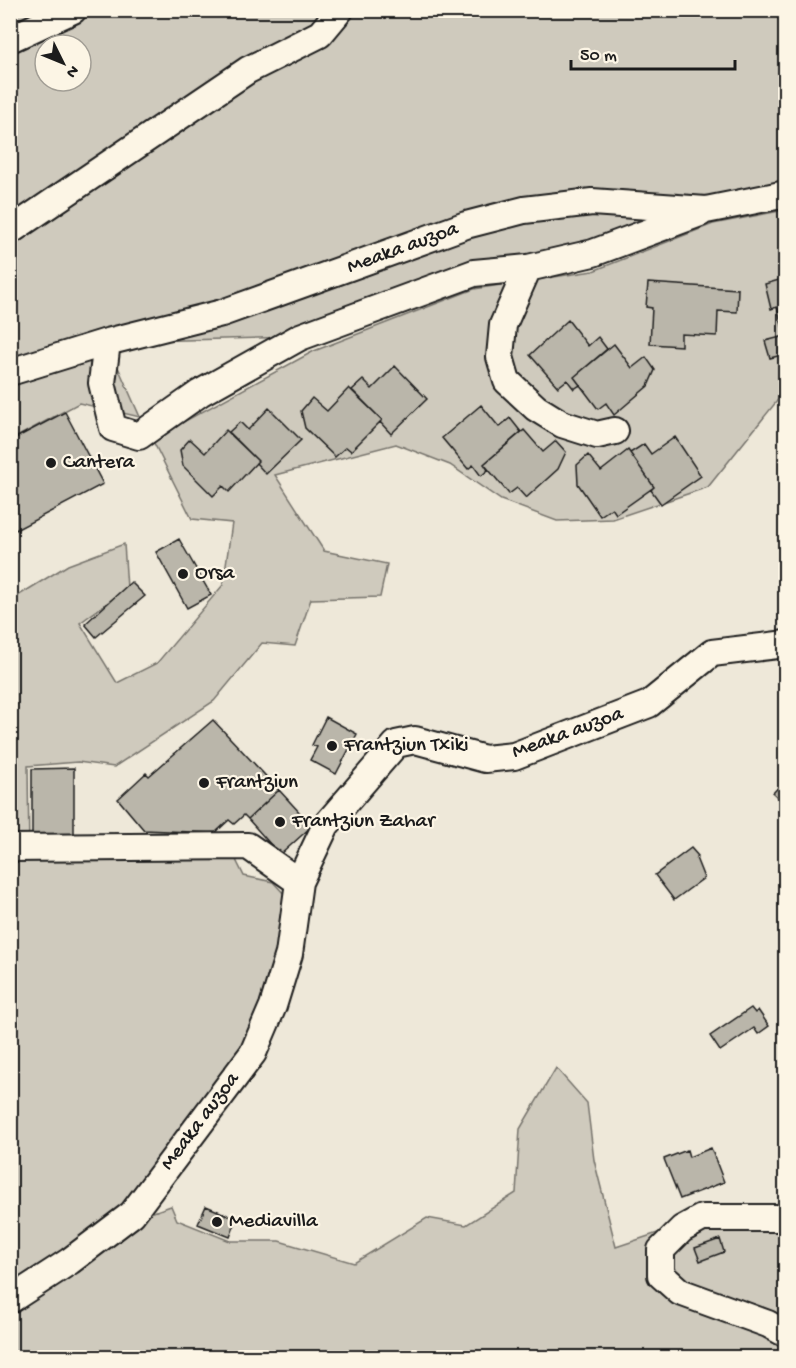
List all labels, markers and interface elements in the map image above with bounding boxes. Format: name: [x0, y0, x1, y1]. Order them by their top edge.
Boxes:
north arrow: [33, 33, 93, 93]
scale bar: [571, 33, 734, 71]
text: 50 m: [580, 46, 617, 67]
text: N: [61, 61, 82, 82]
street label: Meaka auzoa: [344, 217, 463, 281]
place label: Cantera: [63, 451, 136, 476]
marker: Cantera: [44, 456, 58, 470]
place label: Orsa: [195, 562, 236, 587]
marker: Orsa: [176, 567, 190, 581]
street label: Meaka auzoa: [509, 702, 628, 766]
place label: Frantziun Txiki: [343, 734, 469, 759]
marker: Frantziun Txiki: [325, 739, 339, 753]
place label: Frantziun: [215, 771, 298, 796]
marker: Frantziun: [197, 776, 211, 790]
place label: Frantziun Zahar: [291, 810, 436, 835]
marker: Frantziun Zahar: [273, 815, 287, 829]
street label: Meaka auzoa: [156, 1067, 247, 1176]
place label: Mediavilla: [229, 1210, 319, 1235]
marker: Mediavilla: [210, 1215, 224, 1229]

